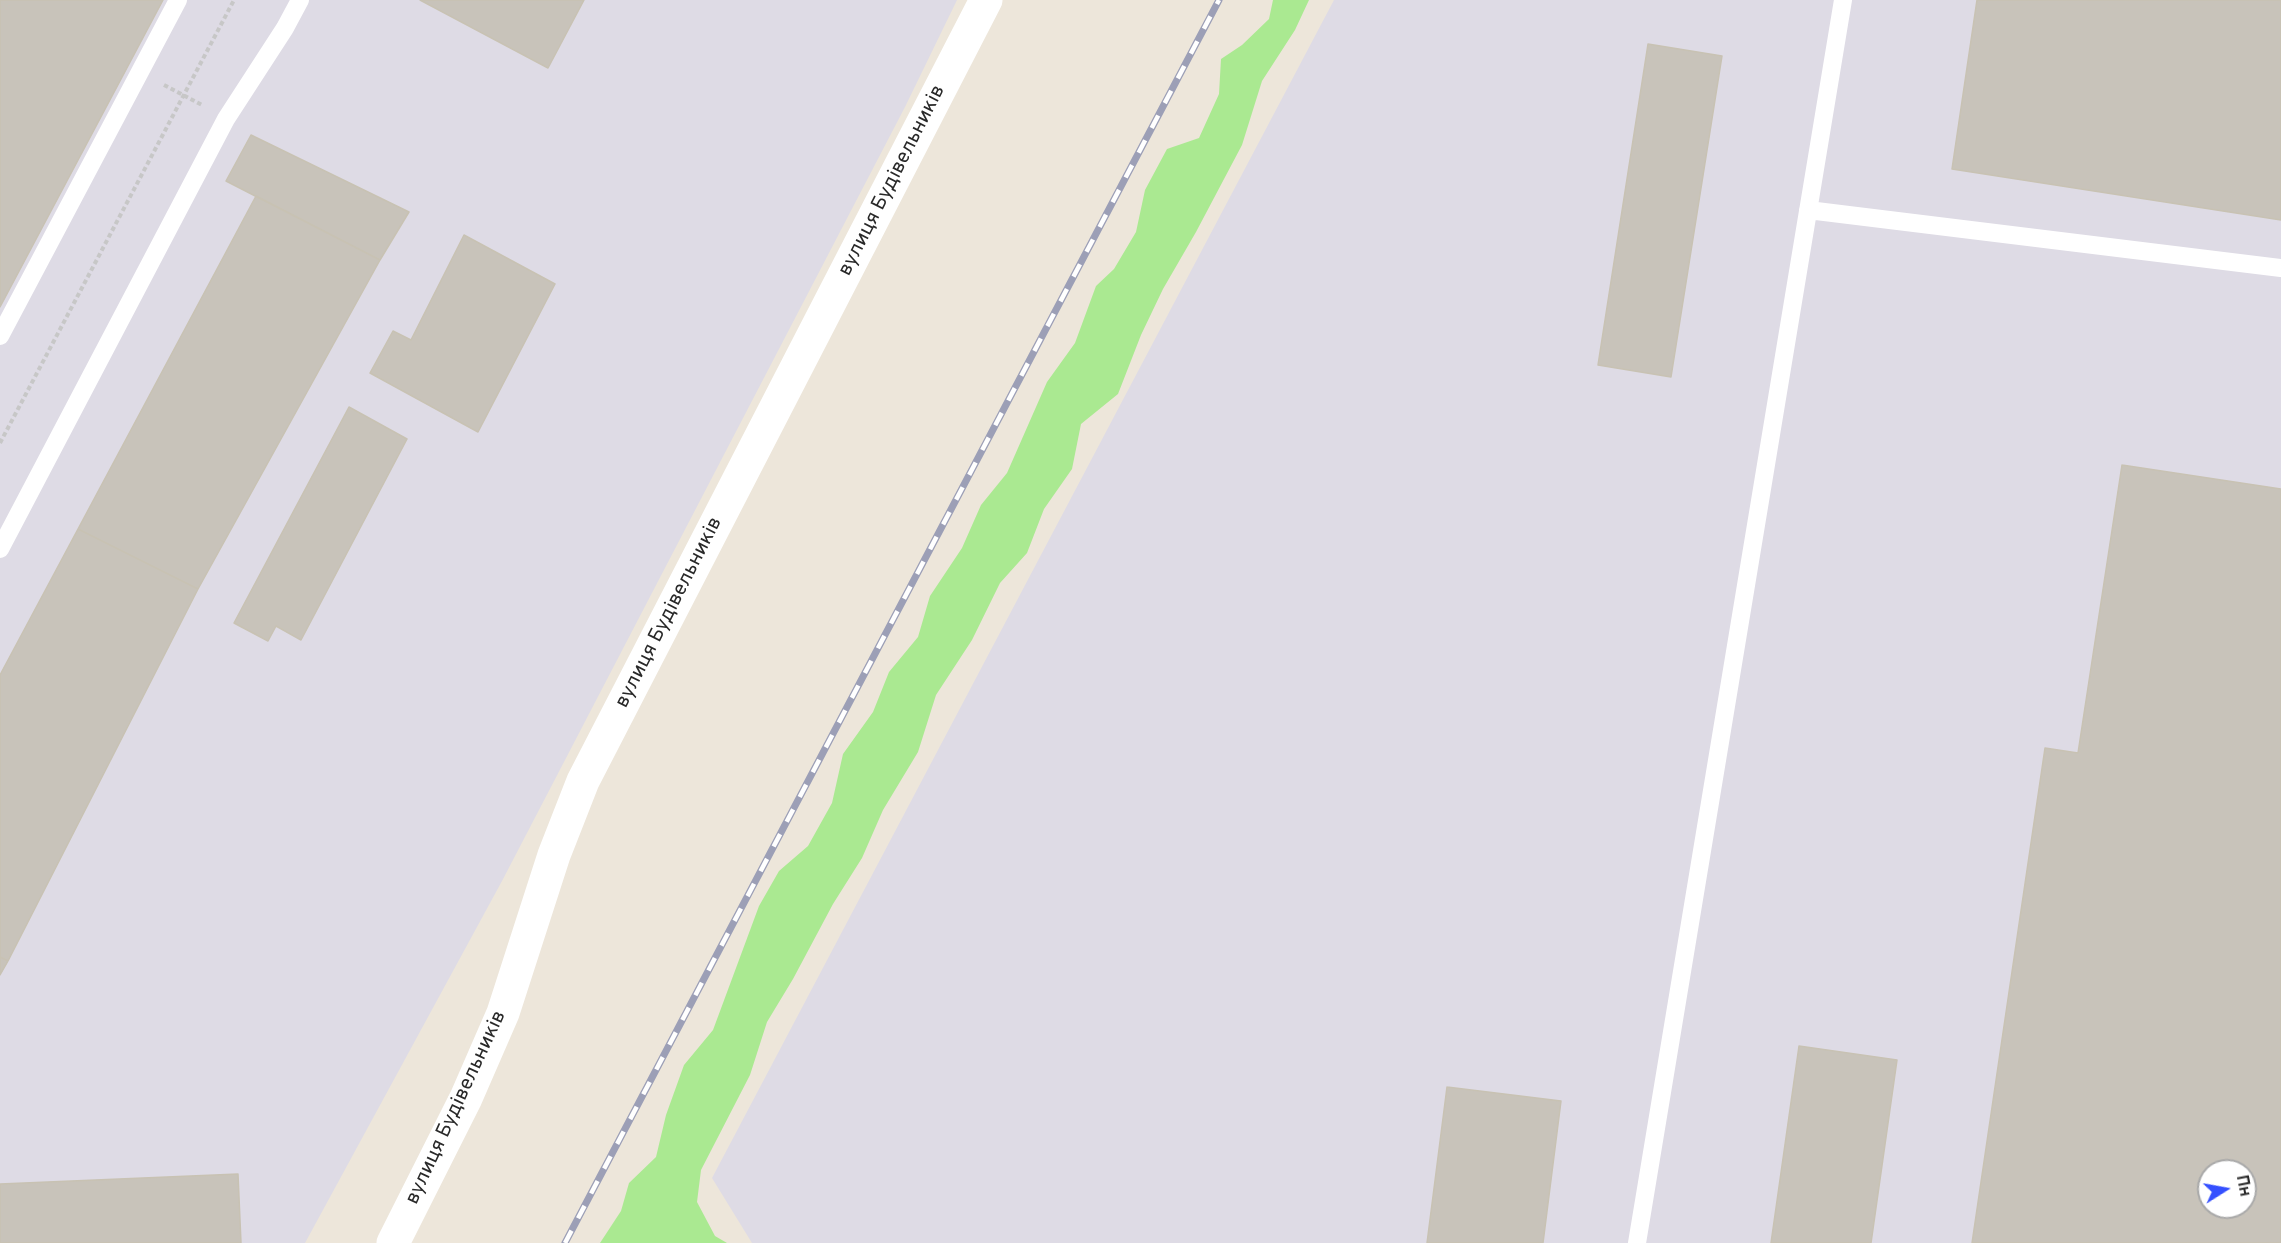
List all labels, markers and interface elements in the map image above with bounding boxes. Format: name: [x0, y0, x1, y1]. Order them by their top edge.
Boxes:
street label: вулиця Будівельників: [834, 82, 952, 280]
street label: вулиця Будівельників: [611, 514, 729, 712]
street label: вулиця Будівельників: [402, 1007, 512, 1209]
north arrow: [2197, 1159, 2257, 1219]
text: Пн: [2231, 1173, 2255, 1198]

